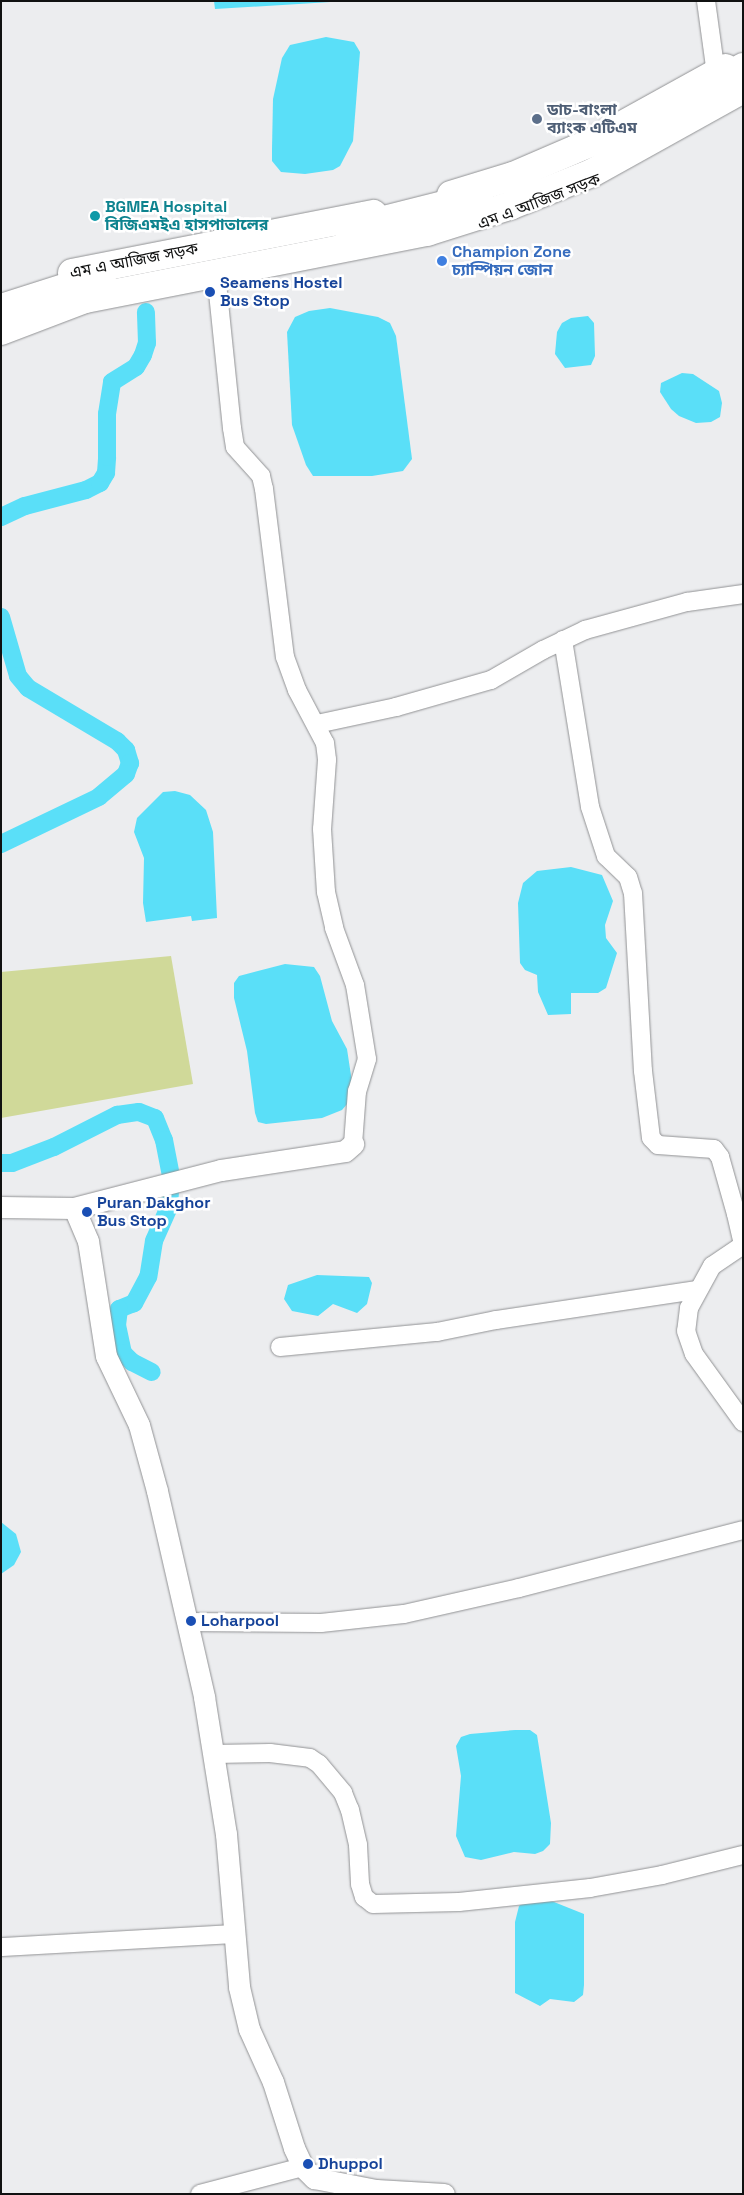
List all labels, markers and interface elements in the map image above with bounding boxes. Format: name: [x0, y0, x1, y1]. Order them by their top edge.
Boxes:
place label: ডাচ-বাংলা ব্যাংক এটিএম: [547, 100, 637, 138]
marker: ডাচ-বাংলা ব্যাংক এটিএম: [531, 113, 543, 125]
street label: এম এ আজিজ সড়ক: [475, 170, 603, 234]
place label: BGMEA Hospital বিজিএমইএ হাসপাতালের: [105, 197, 269, 235]
marker: BGMEA Hospital বিজিএমইএ হাসপাতালের: [89, 210, 101, 222]
street label: এম এ আজিজ সড়ক: [68, 239, 200, 283]
place label: Champion Zone চ্যাম্পিয়ন জোন: [452, 242, 571, 280]
marker: Champion Zone চ্যাম্পিয়ন জোন: [436, 255, 448, 267]
place label: Seamens Hostel Bus Stop: [220, 273, 342, 311]
marker: Seamens Hostel Bus Stop: [204, 286, 216, 298]
place label: Puran Dakghor Bus Stop: [97, 1193, 210, 1231]
marker: Puran Dakghor Bus Stop: [81, 1206, 93, 1218]
place label: Loharpool: [201, 1611, 279, 1631]
marker: Loharpool: [185, 1615, 197, 1627]
place label: Dhuppol: [318, 2154, 383, 2174]
marker: Dhuppol: [302, 2158, 314, 2170]

